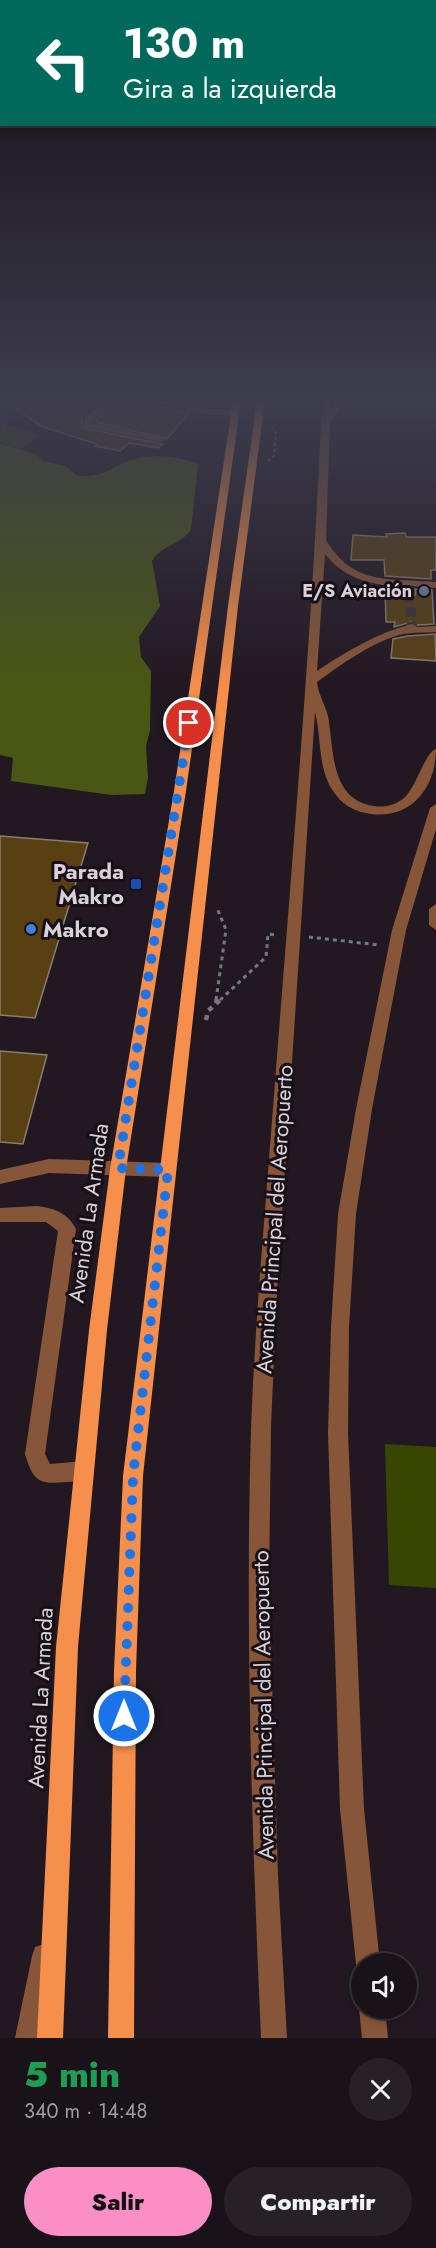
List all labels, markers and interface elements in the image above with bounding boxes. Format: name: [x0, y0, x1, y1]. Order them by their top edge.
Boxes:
text: 130 m: [123, 13, 245, 74]
icon: left: [24, 24, 102, 102]
text: Gira a la izquierda: [123, 69, 337, 108]
place label: E/S Aviación: [302, 578, 412, 604]
marker: E/S Aviación: [417, 584, 431, 598]
pin: [163, 697, 214, 748]
icon: arrive: [172, 706, 205, 739]
place label: Parada Makro: [53, 855, 124, 912]
marker: Parada Makro: [129, 877, 143, 891]
place label: Makro: [43, 913, 109, 945]
marker: Makro: [24, 922, 38, 936]
street label: Avenida Principal del Aeropuerto: [247, 1064, 301, 1374]
street label: Avenida La Armada: [60, 1121, 116, 1305]
street label: Avenida Principal del Aeropuerto: [244, 1550, 282, 1860]
street label: Avenida La Armada: [19, 1607, 61, 1789]
position arrow: [92, 1684, 156, 1748]
map controls: [351, 1953, 417, 2019]
button: sound: [351, 1953, 417, 2019]
text: 5 min: [24, 2048, 120, 2100]
button: close: [349, 2058, 412, 2121]
text: 340 m · 14:48: [24, 2097, 147, 2126]
button: Salir: [24, 2167, 212, 2236]
button: Compartir: [224, 2167, 412, 2236]

